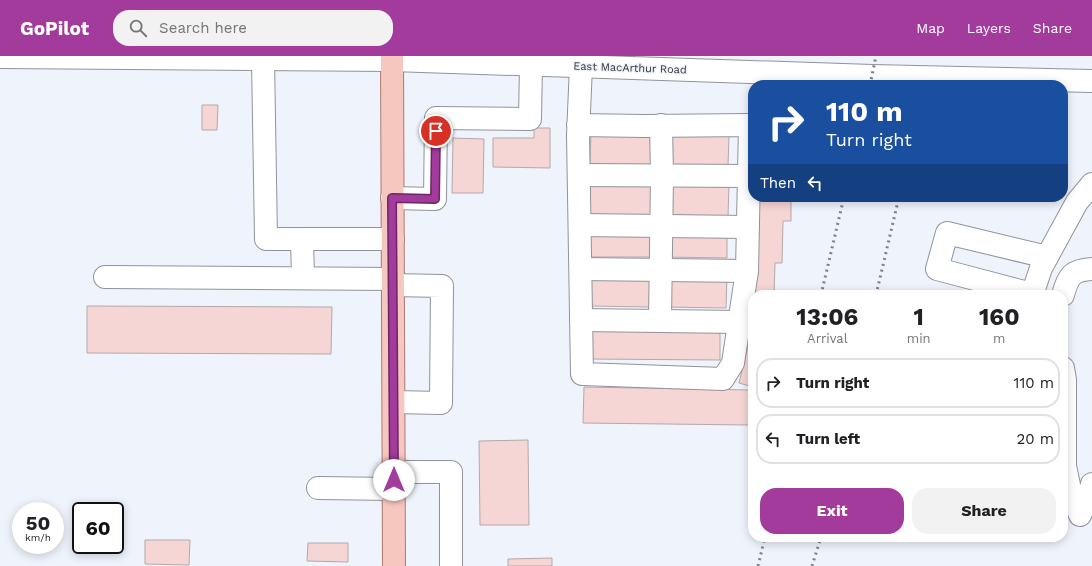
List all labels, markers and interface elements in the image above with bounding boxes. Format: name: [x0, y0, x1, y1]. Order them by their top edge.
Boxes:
search box: [113, 10, 393, 46]
text: GoPilot: [20, 17, 89, 40]
icon: search: [127, 17, 149, 39]
text: Search here: [159, 19, 247, 37]
text: Map: [916, 20, 945, 36]
text: Layers: [967, 20, 1011, 36]
text: Share: [1033, 20, 1072, 36]
street label: East MacArthur Road: [573, 60, 687, 76]
text: 110 m: [826, 95, 903, 128]
icon: right: [760, 96, 812, 148]
pin: [419, 114, 453, 148]
icon: arrive: [425, 120, 447, 142]
text: Turn right: [826, 129, 912, 150]
icon: left: [804, 172, 826, 194]
text: Then: [760, 174, 796, 192]
text: 13:06: [796, 303, 858, 331]
text: 1: [914, 303, 924, 331]
text: 160: [979, 303, 1020, 331]
text: Arrival: [807, 331, 848, 346]
text: min: [907, 331, 931, 346]
text: m: [993, 331, 1006, 346]
icon: right: [762, 372, 784, 394]
text: Turn right: [796, 374, 869, 392]
text: 110 m: [1014, 374, 1054, 392]
icon: left: [762, 428, 784, 450]
text: Turn left: [796, 430, 860, 448]
text: 20 m: [1017, 430, 1054, 448]
position arrow: [373, 459, 415, 501]
button: Exit: [760, 488, 904, 534]
button: Share: [912, 488, 1056, 534]
speed limit sign: 60: [72, 502, 124, 554]
text: 50: [26, 511, 50, 535]
text: km/h: [25, 532, 51, 543]

